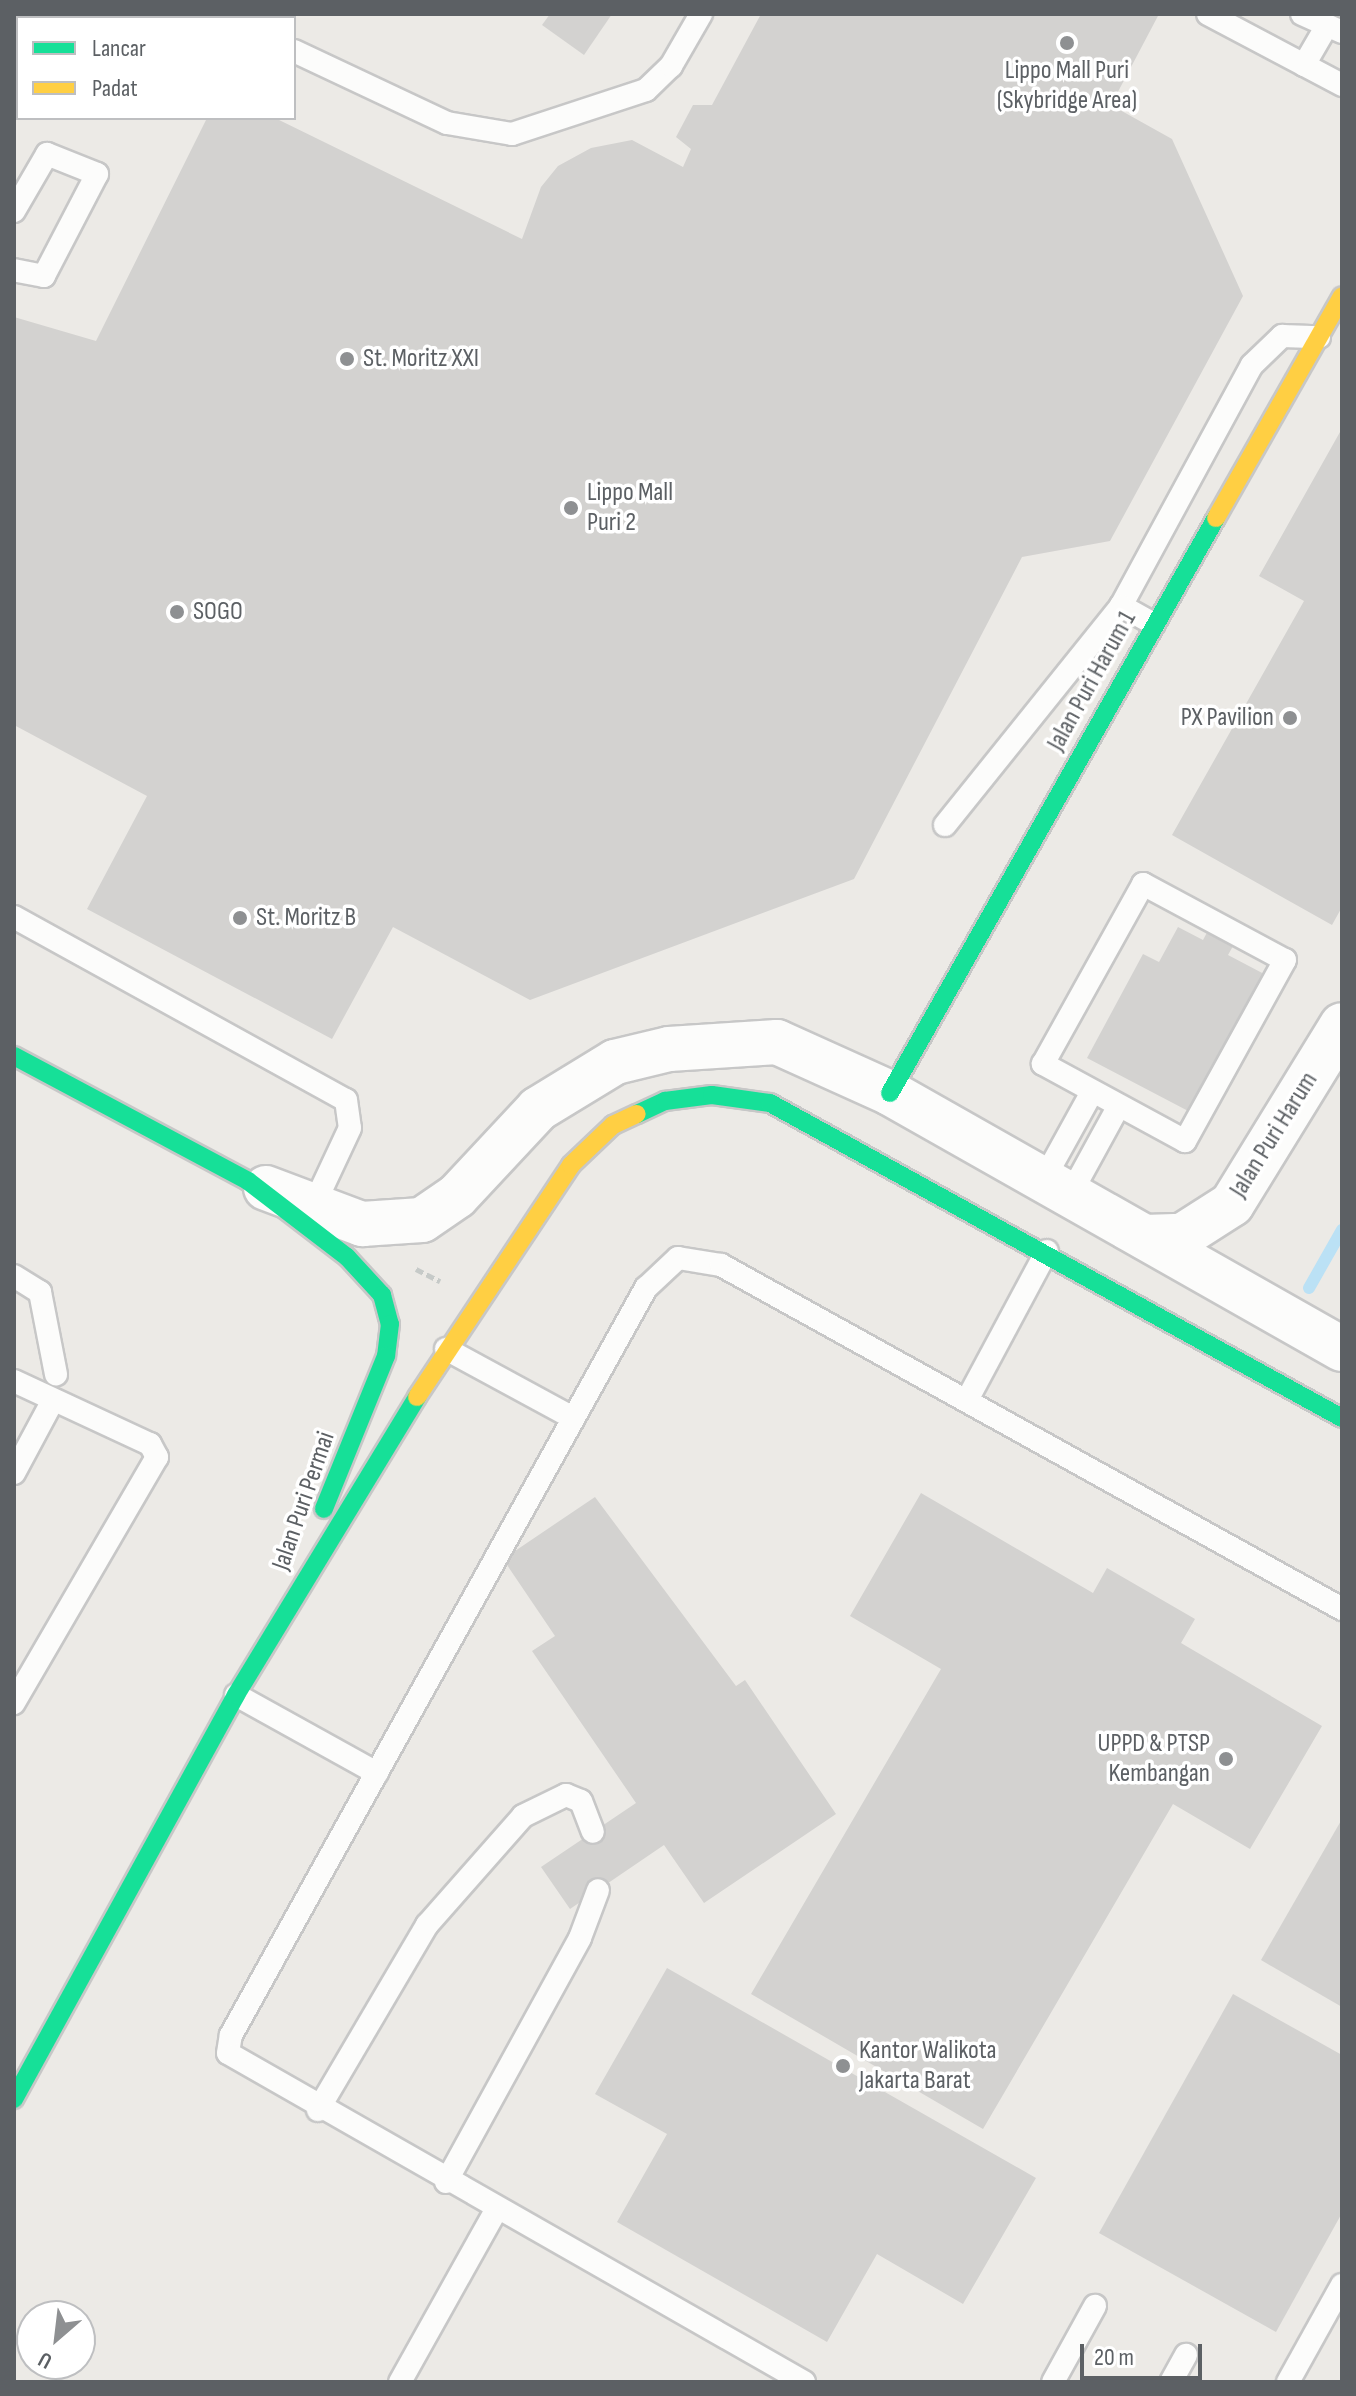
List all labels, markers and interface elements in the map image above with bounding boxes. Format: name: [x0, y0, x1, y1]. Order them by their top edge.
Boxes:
legend: [16, 16, 296, 120]
text: Lancar: [92, 34, 146, 63]
marker: Lippo Mall Puri (Skybridge Area): [1058, 34, 1076, 52]
place label: Lippo Mall Puri (Skybridge Area): [997, 55, 1137, 116]
text: Padat: [92, 74, 138, 103]
place label: St. Moritz XXI: [363, 343, 479, 375]
marker: St. Moritz XXI: [338, 350, 356, 368]
place label: Lippo Mall Puri 2: [587, 477, 673, 538]
marker: Lippo Mall Puri 2: [562, 499, 580, 517]
place label: SOGO: [193, 596, 243, 628]
marker: SOGO: [168, 603, 186, 621]
street label: Jalan Puri Harum 1: [1041, 606, 1143, 756]
place label: PX Pavilion: [1181, 702, 1274, 734]
marker: PX Pavilion: [1281, 709, 1299, 727]
place label: St. Moritz B: [256, 902, 356, 934]
marker: St. Moritz B: [231, 909, 249, 927]
street label: Jalan Puri Harum: [1223, 1067, 1325, 1203]
street label: Jalan Puri Permai: [266, 1428, 342, 1574]
place label: UPPD & PTSP Kembangan: [1098, 1728, 1210, 1790]
marker: UPPD & PTSP Kembangan: [1217, 1750, 1235, 1768]
place label: Kantor Walikota Jakarta Barat: [859, 2035, 997, 2096]
marker: Kantor Walikota Jakarta Barat: [834, 2057, 852, 2075]
north arrow: [16, 2300, 96, 2380]
scale bar: [1084, 2328, 1206, 2378]
text: 20 m: [1094, 2343, 1134, 2372]
text: U: [34, 2345, 57, 2374]

